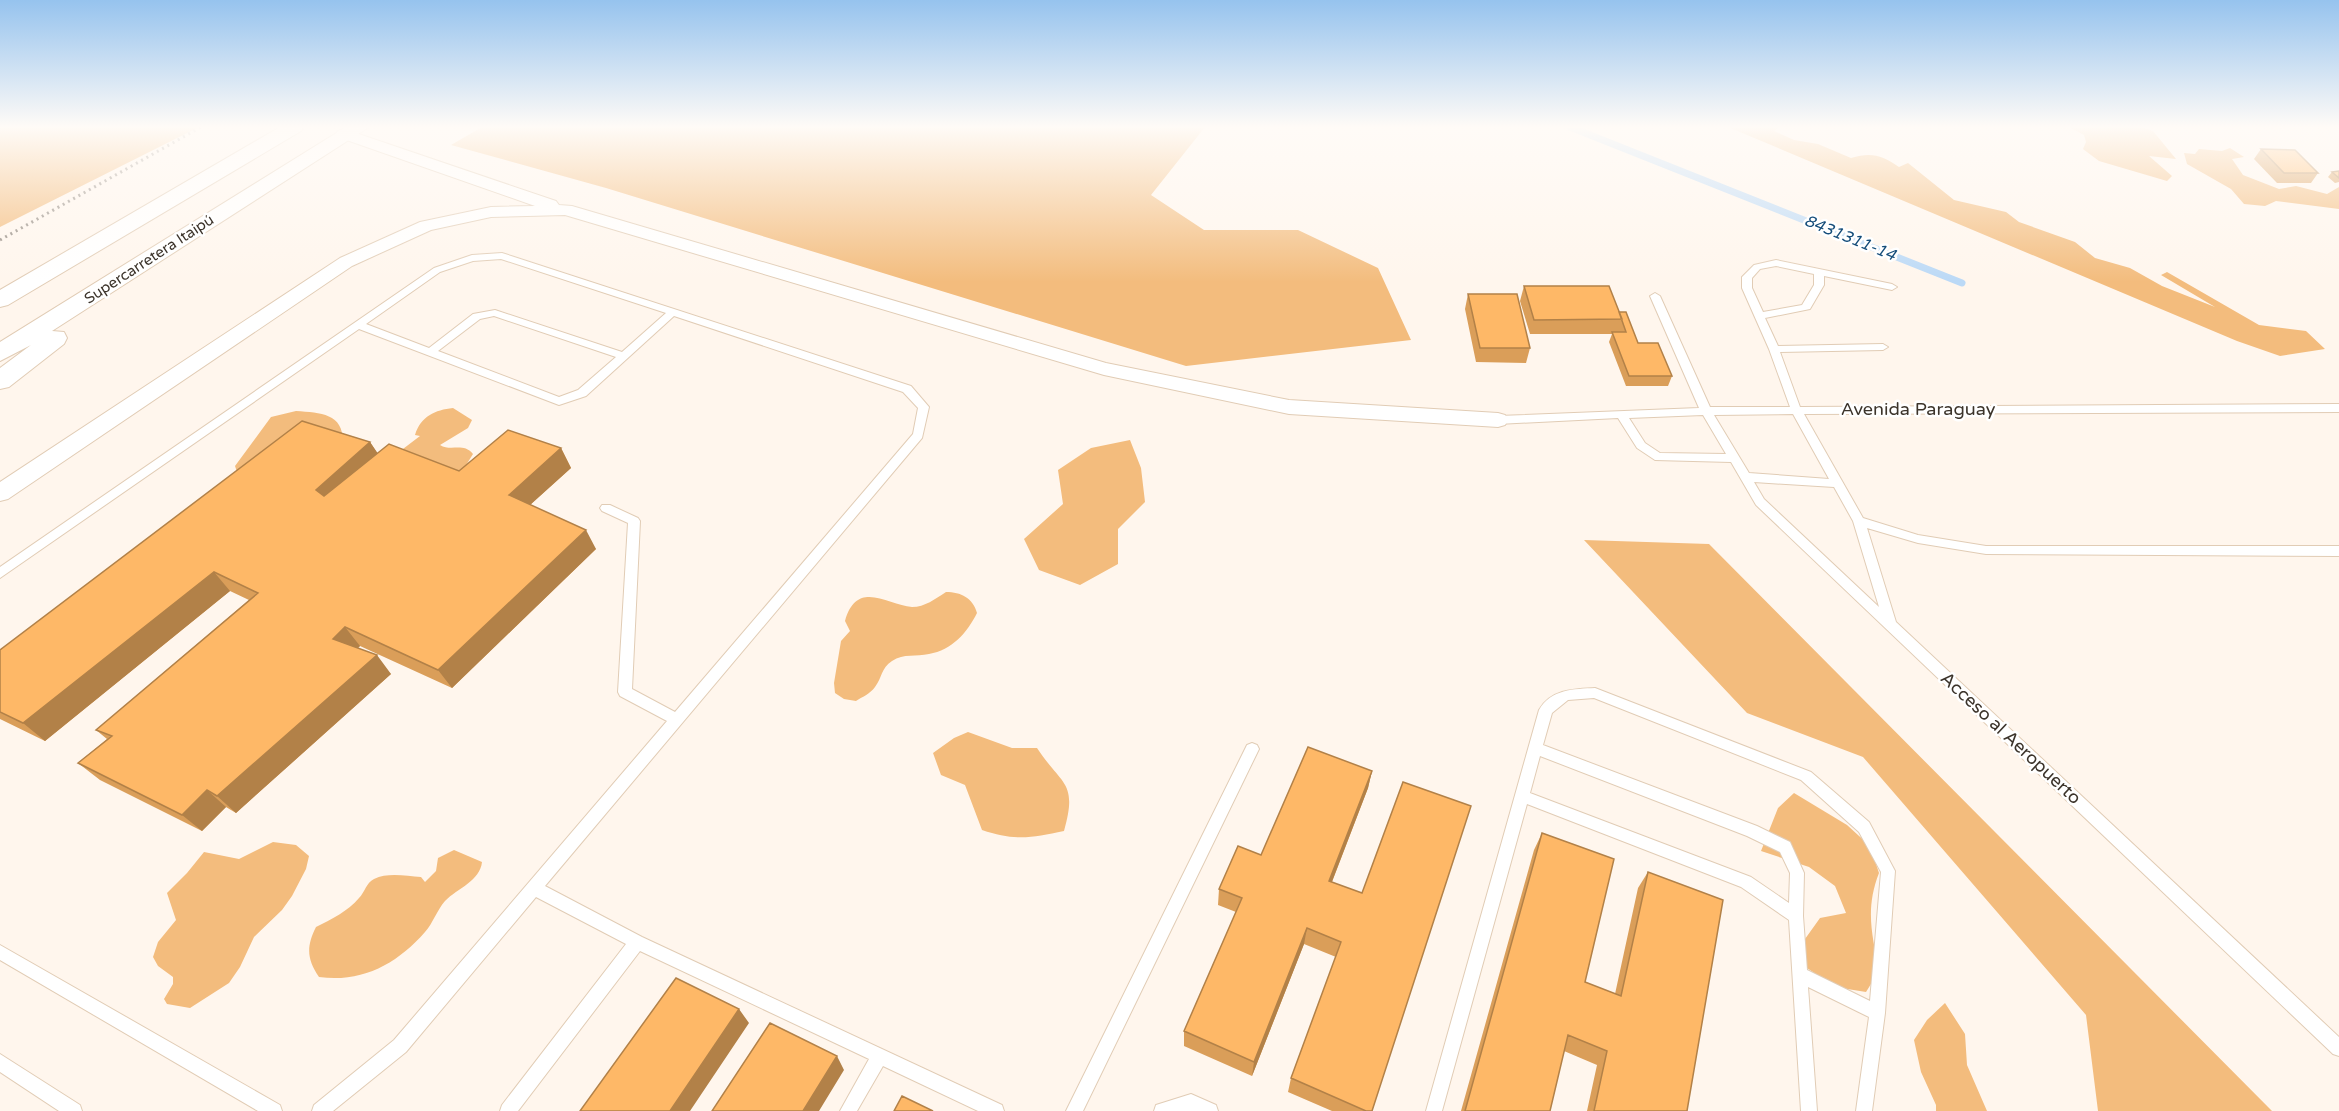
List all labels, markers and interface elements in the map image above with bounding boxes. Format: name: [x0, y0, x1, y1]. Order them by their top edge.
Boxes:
street label: Supercarretera Itaipú: [81, 210, 217, 308]
water label: 8431311-14: [1801, 211, 1900, 266]
street label: Avenida Paraguay: [1841, 398, 1996, 420]
street label: Acceso al Aeropuerto: [1936, 667, 2086, 809]

